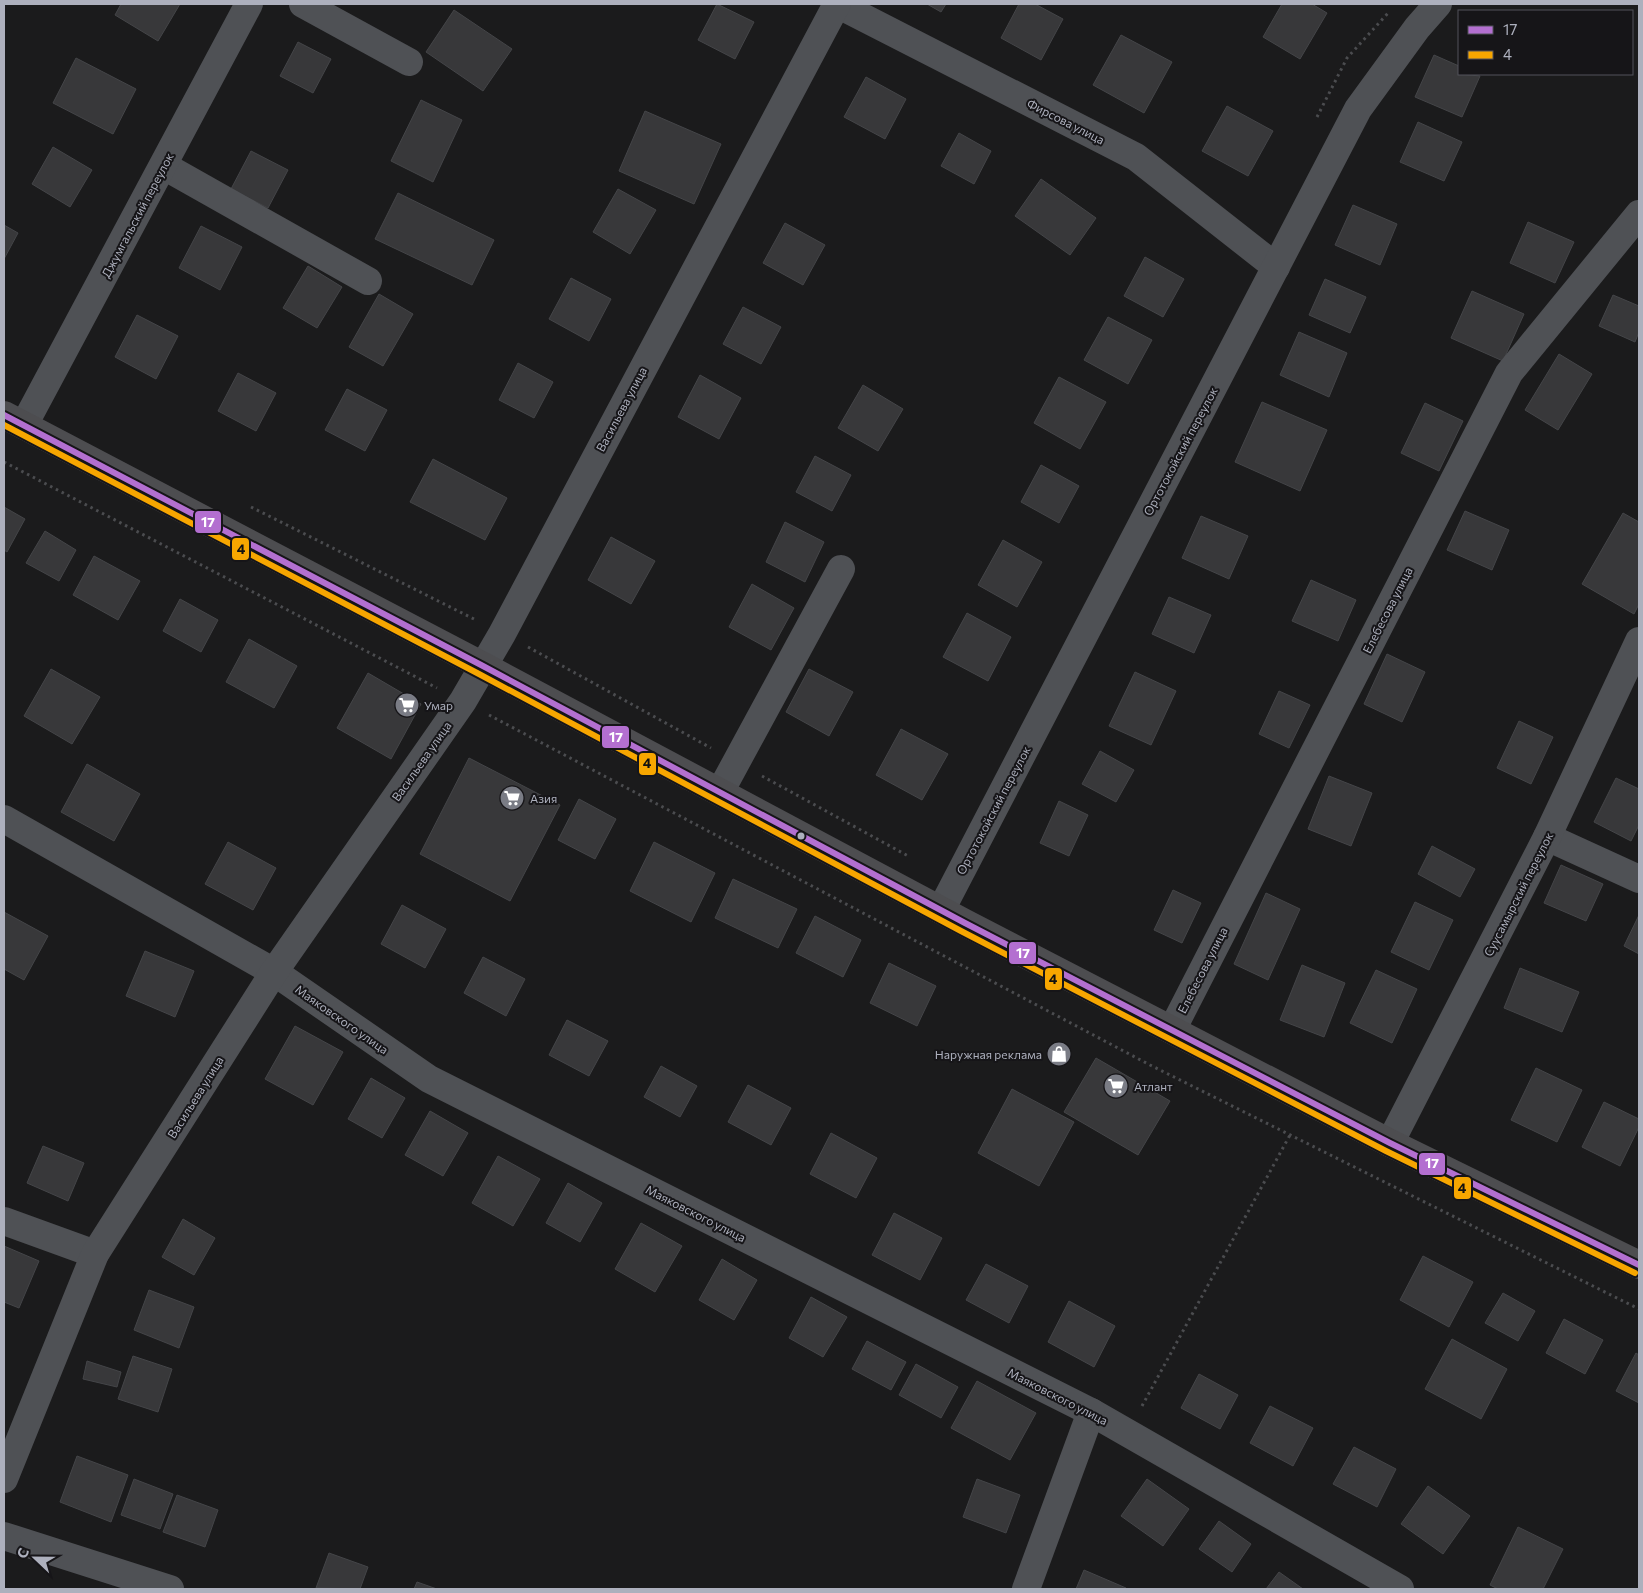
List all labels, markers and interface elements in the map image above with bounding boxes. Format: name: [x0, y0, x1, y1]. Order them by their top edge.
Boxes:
legend: [1458, 10, 1633, 75]
text: 17: [1503, 20, 1517, 38]
text: 4: [1503, 45, 1512, 63]
street label: Фирсова улица: [1025, 95, 1107, 147]
street label: Джумгальский переулок: [98, 150, 176, 280]
street label: Васильева улица: [593, 364, 649, 454]
street label: Ортотокойский переулок: [1140, 384, 1220, 518]
line badge: 17: [194, 510, 222, 534]
text: 17: [201, 513, 215, 530]
line badge: 4: [231, 537, 250, 561]
text: 4: [237, 540, 246, 557]
street label: Елебесова улица: [1359, 565, 1415, 655]
supermarket icon: Умар: [394, 692, 420, 718]
place label: Умар: [424, 698, 453, 712]
street label: Васильева улица: [388, 719, 454, 803]
line badge: 17: [601, 725, 630, 749]
text: 17: [609, 728, 623, 745]
street label: Ортотокойский переулок: [953, 743, 1033, 877]
line badge: 4: [638, 752, 657, 776]
text: 4: [643, 754, 652, 771]
supermarket icon: Азия: [499, 785, 525, 811]
place label: Азия: [530, 791, 557, 805]
street label: Суусамырский переулок: [1481, 829, 1556, 959]
unlabelled marker: [796, 831, 806, 841]
street label: Елебесова улица: [1174, 925, 1230, 1015]
line badge: 17: [1008, 941, 1037, 965]
text: 17: [1016, 944, 1030, 961]
line badge: 4: [1044, 967, 1063, 991]
text: 4: [1049, 970, 1058, 987]
street label: Маяковского улица: [293, 982, 391, 1056]
shop icon: Наружная реклама: [1046, 1041, 1072, 1067]
place label: Наружная реклама: [935, 1047, 1042, 1061]
street label: Васильева улица: [164, 1053, 226, 1141]
supermarket icon: Атлант: [1103, 1073, 1129, 1099]
place label: Атлант: [1134, 1079, 1173, 1093]
line badge: 17: [1418, 1152, 1446, 1176]
text: 17: [1425, 1154, 1439, 1171]
line badge: 4: [1453, 1176, 1472, 1200]
text: 4: [1458, 1179, 1467, 1196]
street label: Маяковского улица: [644, 1182, 748, 1244]
street label: Маяковского улица: [1006, 1365, 1110, 1427]
north arrow: [10, 1533, 60, 1583]
text: С: [13, 1545, 32, 1561]

